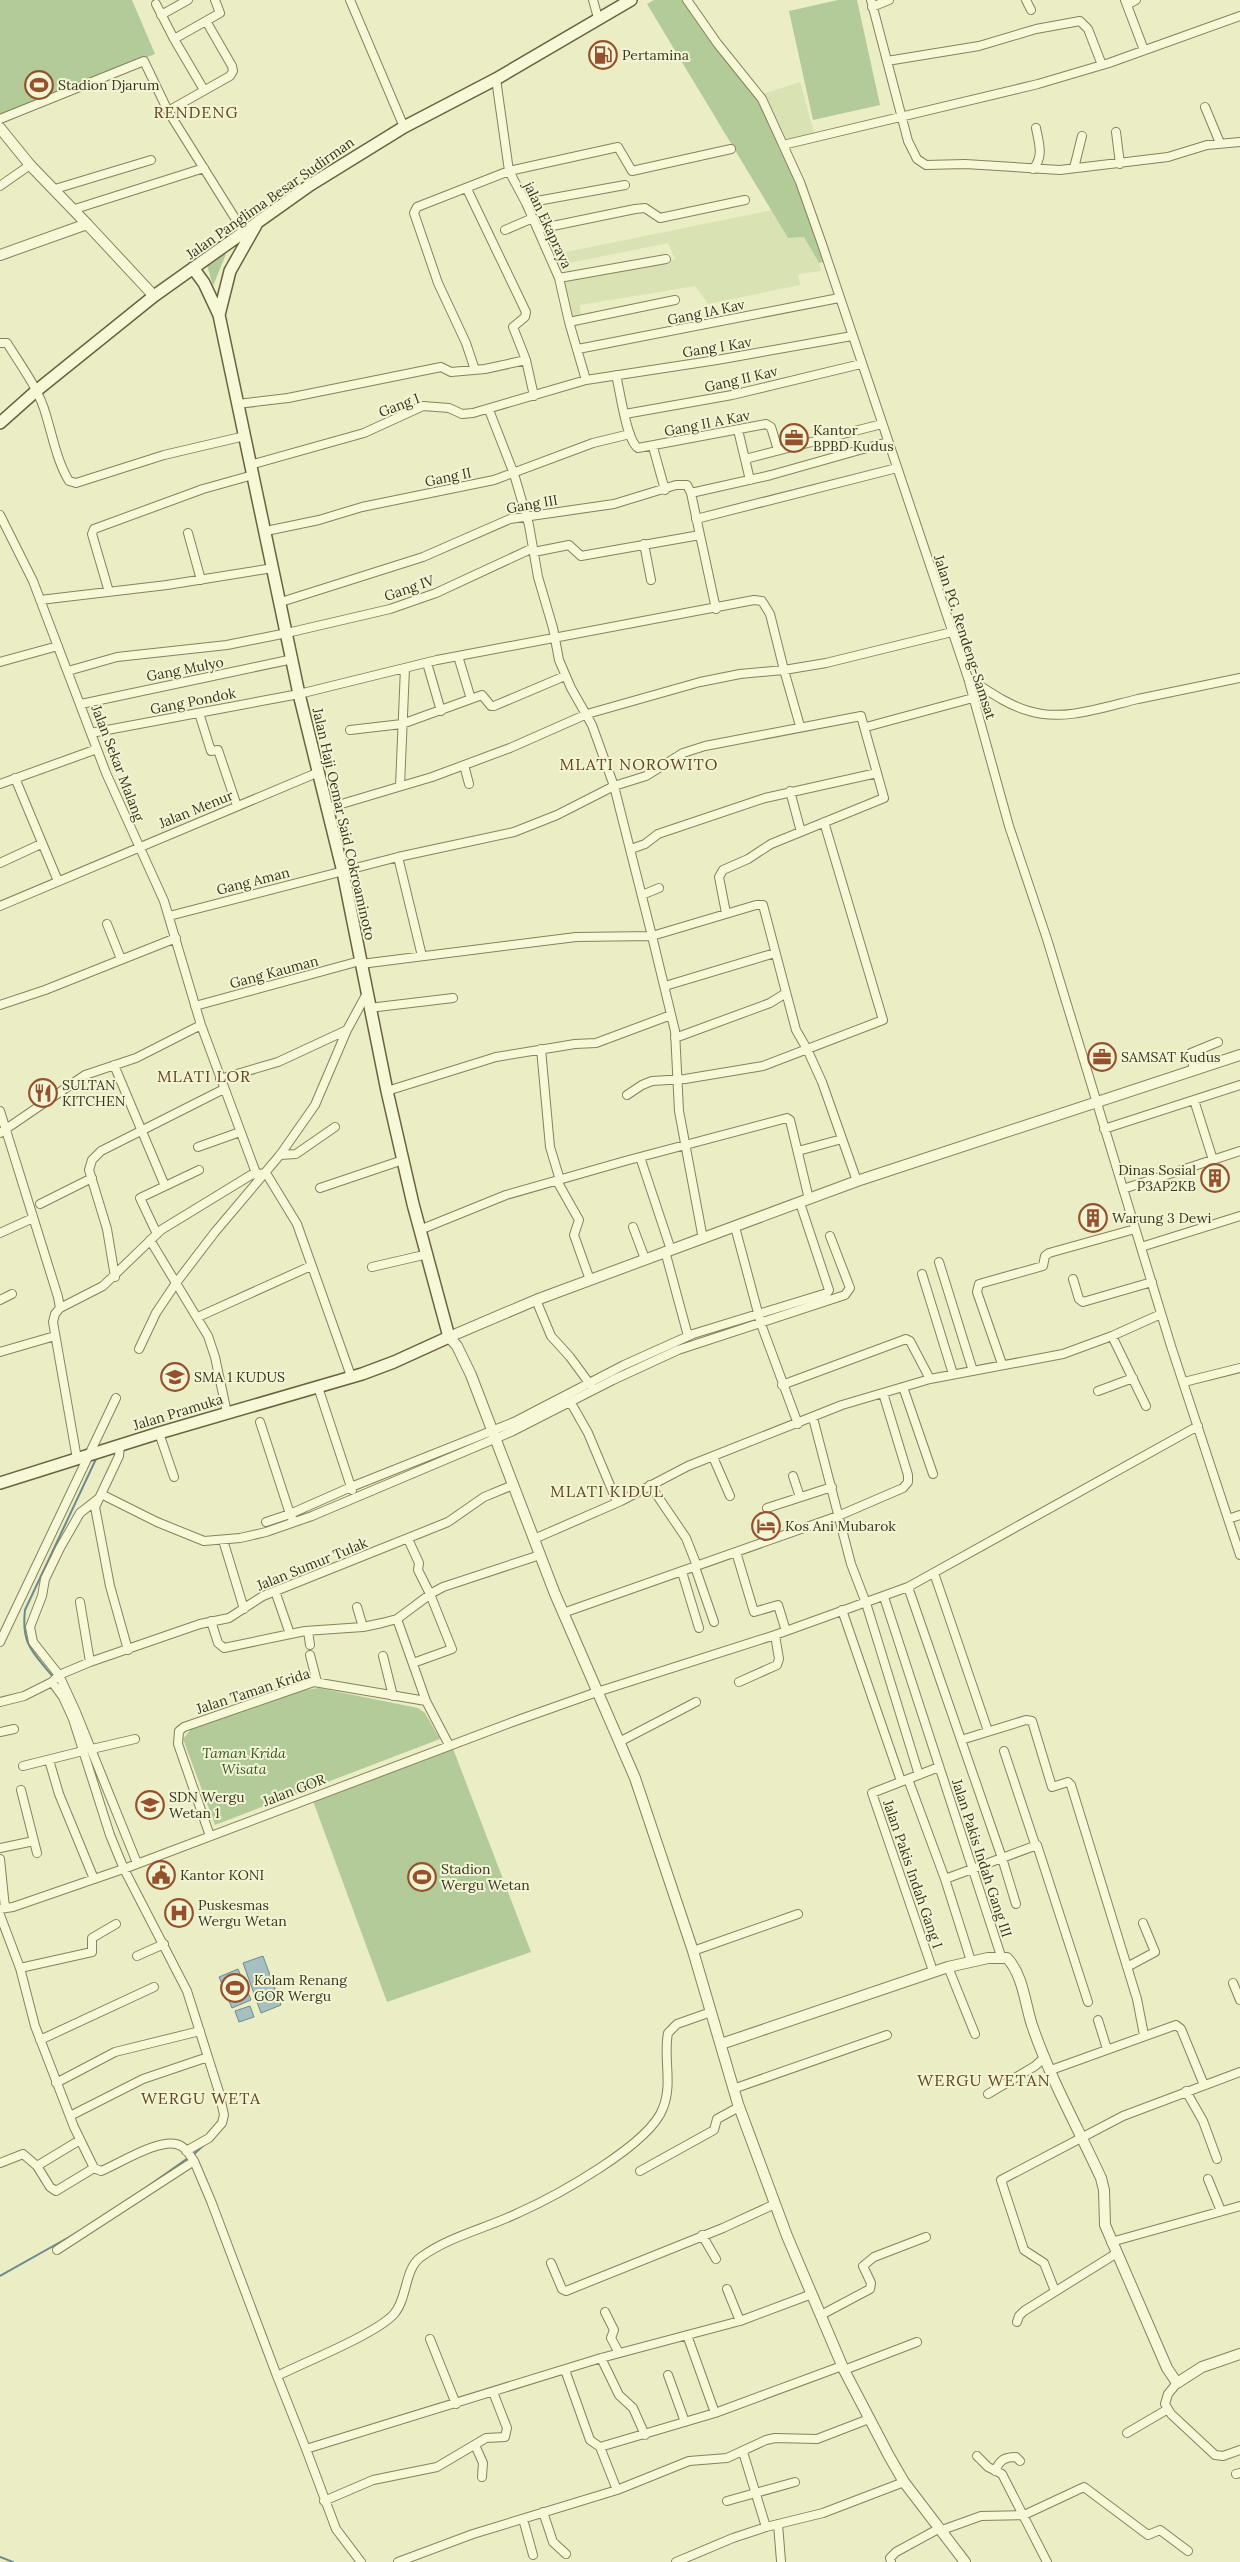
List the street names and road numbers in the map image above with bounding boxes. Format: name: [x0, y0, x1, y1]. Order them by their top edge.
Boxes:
street label: Jalan Panglima Besar Sudirman: [182, 133, 358, 264]
street label: jalan Ekapraya: [519, 177, 576, 271]
street label: Gang IA Kav: [666, 295, 747, 329]
street label: Gang I Kav: [681, 333, 754, 361]
street label: Gang II Kav: [703, 362, 780, 396]
street label: Gang I: [376, 389, 422, 421]
street label: Gang II A Kav: [663, 406, 752, 440]
street label: Gang II: [423, 463, 473, 491]
street label: Gang III: [505, 491, 559, 517]
street label: Jalan PG. Rendeng-Samsat: [930, 552, 1000, 722]
street label: Gang IV: [382, 571, 437, 605]
street label: Gang Mulyo: [145, 653, 225, 685]
street label: Gang Pondok: [149, 684, 238, 718]
street label: Jalan Sekar Malang: [87, 702, 148, 824]
street label: Jalan Haji Oemar Said Cokroaminoto: [308, 705, 379, 942]
street label: Jalan Menur: [155, 786, 236, 832]
street label: Gang Aman: [215, 863, 292, 899]
street label: Gang Kauman: [228, 951, 321, 992]
street label: Jalan Pramuka: [130, 1390, 225, 1434]
street label: Jalan Sumur Tulak: [253, 1533, 370, 1595]
street label: Jalan Taman Krida: [193, 1664, 312, 1718]
street label: Jalan GOR: [259, 1770, 328, 1811]
street label: Jalan Pakis Indah Gang III: [948, 1776, 1016, 1939]
street label: Jalan Pakis Indah Gang I: [879, 1796, 947, 1951]

